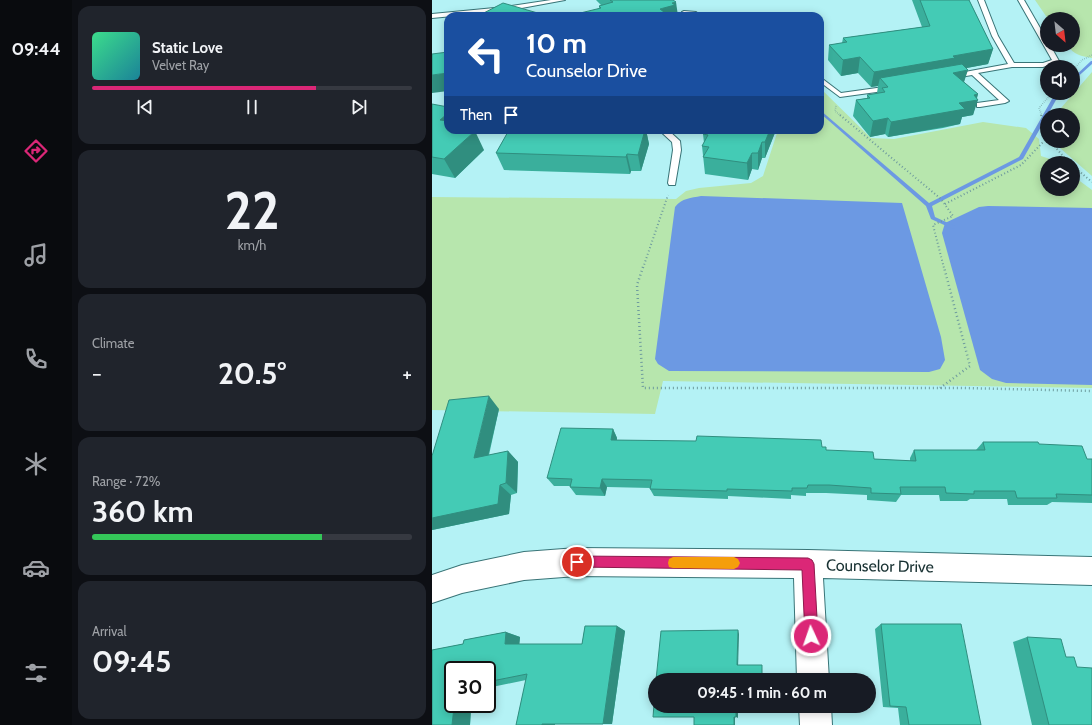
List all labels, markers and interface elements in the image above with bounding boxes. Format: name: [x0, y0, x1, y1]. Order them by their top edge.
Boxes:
north arrow: [1040, 12, 1080, 52]
map controls: [1040, 12, 1080, 196]
text: 10 m: [526, 26, 587, 60]
icon: left: [460, 28, 512, 80]
text: 09:44: [11, 38, 61, 60]
text: Static Love: [152, 39, 223, 57]
text: Velvet Ray: [152, 57, 209, 73]
text: Counselor Drive: [526, 60, 647, 82]
button: sound: [1040, 60, 1080, 100]
icon: previous: [134, 96, 156, 118]
icon: pause: [241, 96, 263, 118]
icon: next: [348, 96, 370, 118]
icon: arrive: [500, 104, 522, 126]
text: Then: [460, 106, 492, 124]
button: search: [1040, 108, 1080, 148]
icon: directions: [22, 137, 50, 165]
button: layers: [1040, 156, 1080, 196]
text: 22: [224, 179, 280, 242]
text: km/h: [238, 237, 266, 253]
icon: music: [22, 241, 50, 269]
text: Climate: [92, 335, 134, 351]
icon: phone: [22, 345, 50, 373]
text: 20.5°: [218, 355, 286, 392]
text: −: [92, 360, 102, 387]
text: +: [402, 360, 412, 387]
icon: climate: [22, 450, 50, 478]
text: Range · 72%: [92, 473, 160, 489]
text: 360 km: [92, 493, 194, 530]
pin: [560, 545, 594, 579]
icon: arrive: [566, 551, 588, 573]
icon: car: [22, 554, 50, 582]
street label: Counselor Drive: [826, 556, 934, 576]
position arrow: [790, 615, 832, 657]
text: Arrival: [92, 623, 127, 639]
text: 09:45: [92, 643, 171, 680]
icon: filters: [22, 659, 50, 687]
speed limit sign: 30: [444, 661, 496, 713]
text: 09:45 · 1 min · 60 m: [697, 684, 827, 702]

